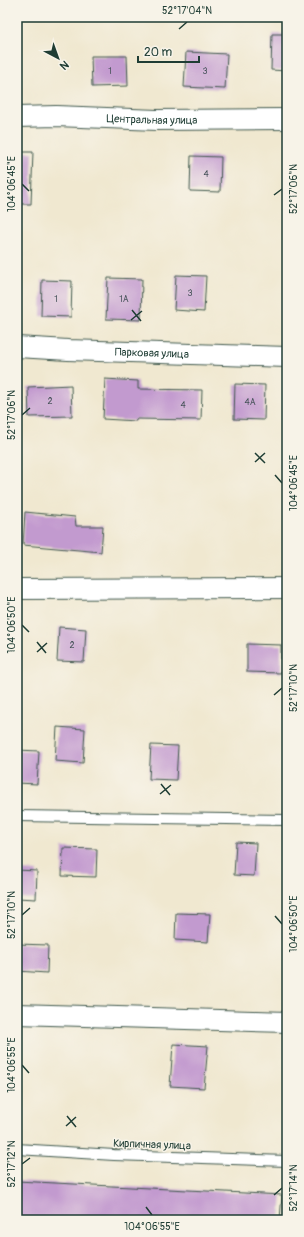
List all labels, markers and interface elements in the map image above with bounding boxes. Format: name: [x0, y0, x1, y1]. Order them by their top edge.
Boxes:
text: 52°17'04"N: [162, 5, 212, 17]
north arrow: [38, 38, 78, 78]
scale bar: [138, 38, 199, 64]
text: 20 m: [144, 45, 173, 60]
text: N: [57, 58, 71, 73]
house number: 1: [108, 66, 112, 77]
house number: 3: [202, 66, 208, 77]
street label: Центральная улица: [106, 112, 197, 127]
text: 104°06'45"E: [6, 156, 18, 212]
text: 52°17'06"N: [288, 164, 300, 214]
house number: 4: [203, 169, 209, 180]
house number: 3: [187, 288, 193, 299]
house number: 1: [54, 294, 58, 305]
house number: 1А: [119, 294, 129, 305]
street label: Парковая улица: [115, 346, 189, 361]
text: 52°17'06"N: [6, 390, 18, 440]
house number: 2: [47, 396, 53, 407]
house number: 4А: [244, 397, 256, 408]
house number: 4: [180, 400, 186, 411]
text: 104°06'45"E: [288, 455, 300, 511]
text: 104°06'50"E: [6, 596, 18, 654]
house number: 2: [69, 640, 75, 651]
text: 52°17'10"N: [288, 664, 300, 712]
text: 52°17'10"N: [6, 891, 18, 939]
text: 104°06'50"E: [288, 895, 300, 953]
text: 104°06'55"E: [6, 1037, 18, 1093]
street label: Кирпичная улица: [113, 1137, 191, 1152]
text: 52°17'12"N: [6, 1140, 18, 1187]
text: 52°17'14"N: [288, 1164, 300, 1212]
text: 104°06'55"E: [124, 1221, 180, 1233]

